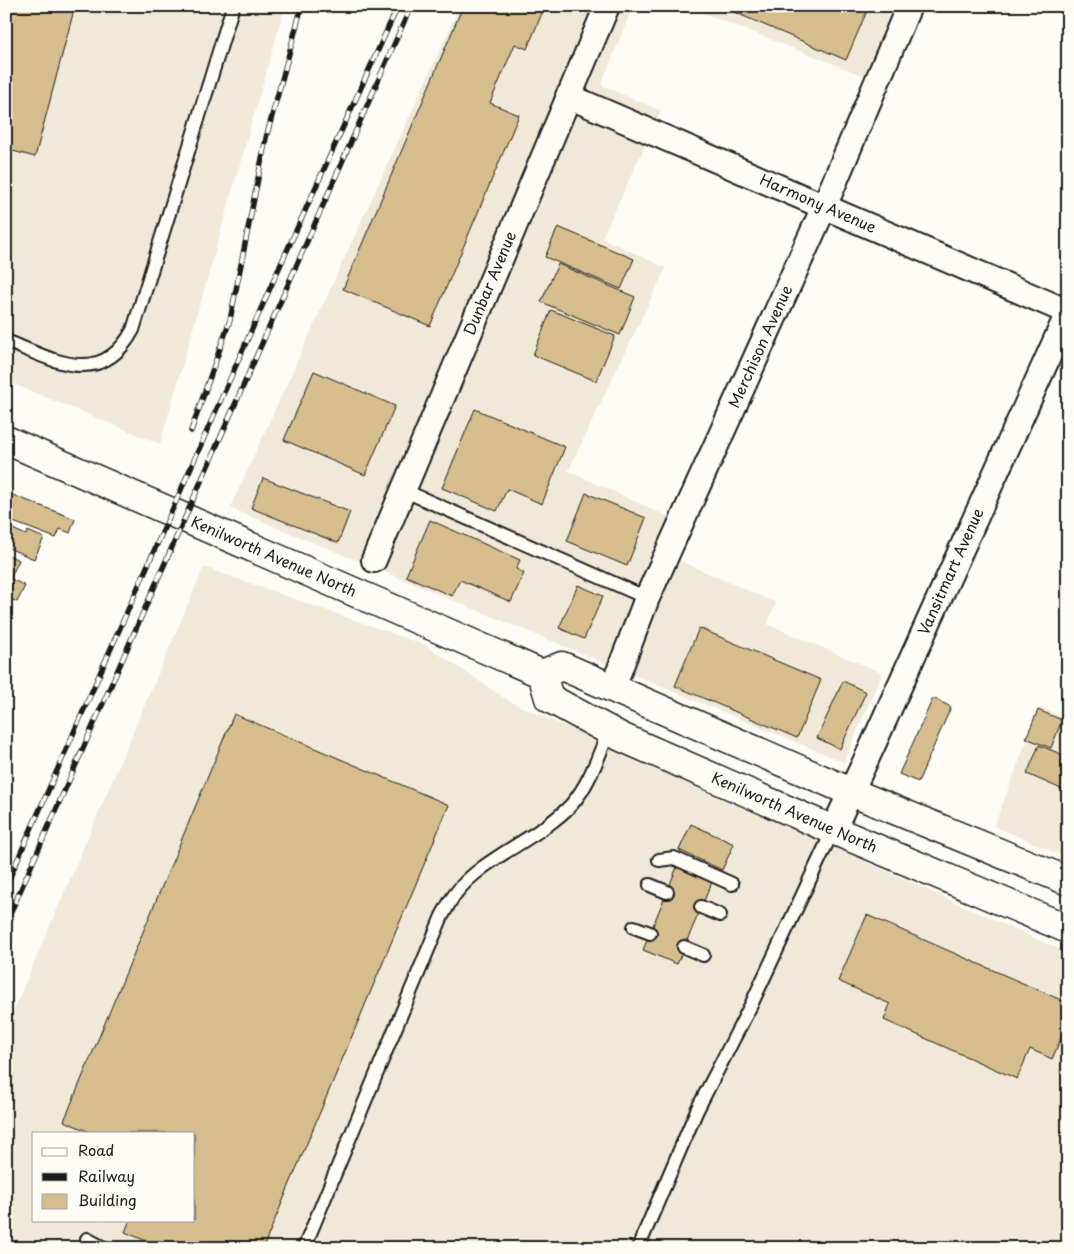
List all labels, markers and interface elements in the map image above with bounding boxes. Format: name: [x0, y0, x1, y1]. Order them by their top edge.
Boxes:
street label: Harmony Avenue: [756, 167, 880, 238]
street label: Dunbar Avenue: [457, 227, 521, 339]
street label: Merchison Avenue: [721, 281, 797, 411]
street label: Vansitmart Avenue: [911, 504, 988, 638]
street label: Kenilworth Avenue North: [188, 509, 361, 602]
street label: Kenilworth Avenue North: [708, 765, 881, 857]
legend: [32, 1132, 195, 1222]
text: Road: [78, 1138, 114, 1161]
text: Railway: [78, 1164, 135, 1187]
text: Building: [78, 1188, 137, 1211]

